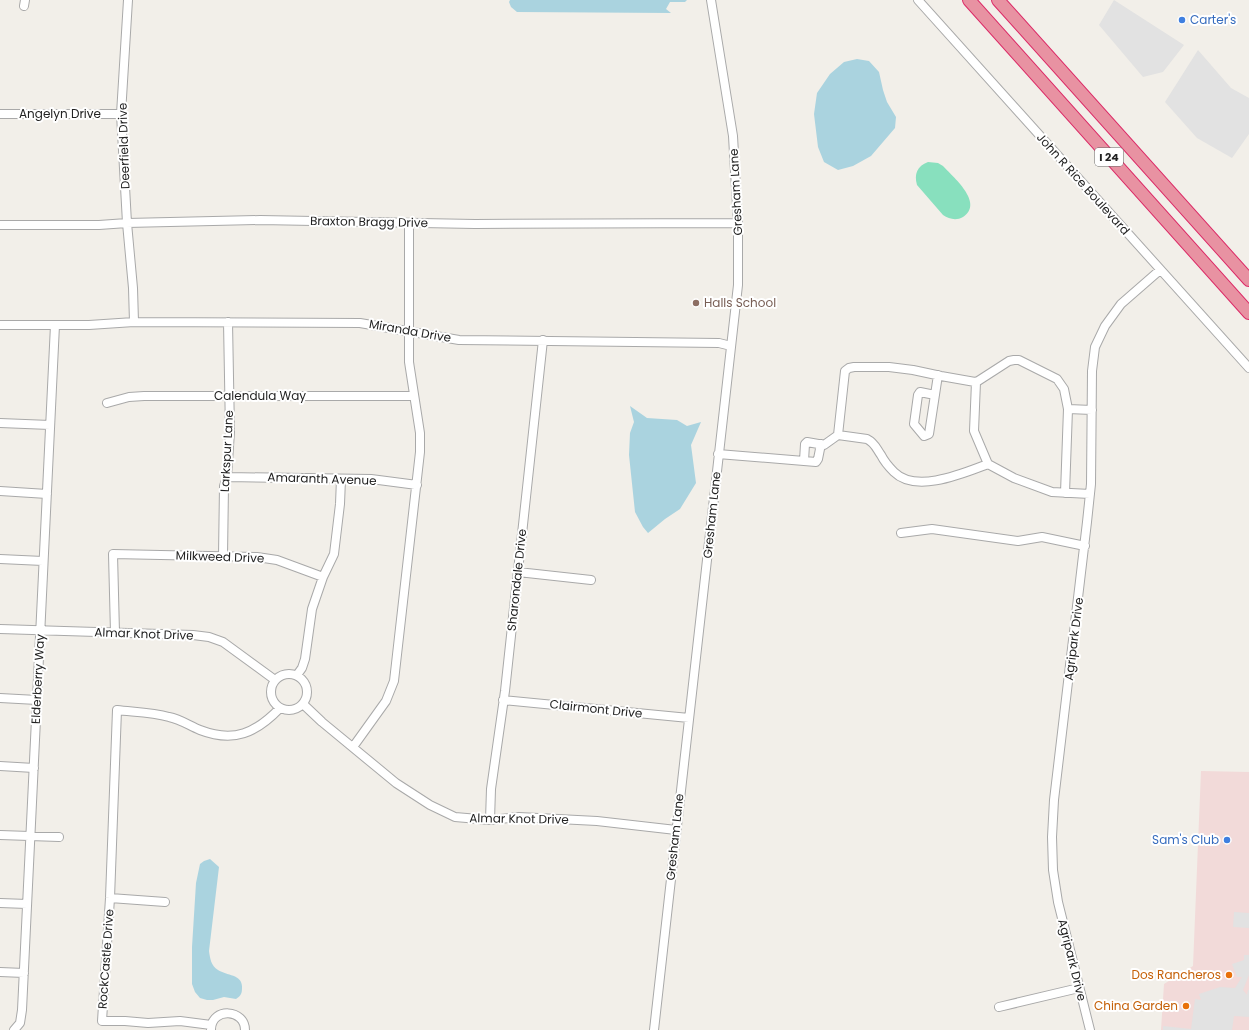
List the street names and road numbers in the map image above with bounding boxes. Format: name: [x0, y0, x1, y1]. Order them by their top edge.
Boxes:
street label: Deerfield Drive: [113, 102, 134, 190]
street label: Angelyn Drive: [19, 105, 101, 122]
street label: John R Rice Boulevard: [1033, 129, 1134, 238]
street label: Gresham Lane: [725, 148, 746, 236]
road number: I 24: [1095, 148, 1123, 166]
street label: Braxton Bragg Drive: [310, 212, 428, 231]
street label: Miranda Drive: [368, 315, 452, 346]
street label: Calendula Way: [214, 387, 306, 404]
street label: Larkspur Lane: [216, 410, 237, 492]
street label: Amaranth Avenue: [267, 468, 377, 489]
street label: Gresham Lane: [698, 471, 725, 559]
street label: Sharondale Drive: [503, 528, 530, 632]
street label: Milkweed Drive: [175, 546, 265, 567]
street label: Agripark Drive: [1060, 596, 1087, 682]
street label: Almar Knot Drive: [94, 623, 194, 644]
street label: Elderberry Way: [27, 633, 48, 724]
street label: Clairmont Drive: [549, 695, 643, 722]
street label: Gresham Lane: [661, 793, 688, 881]
street label: Almar Knot Drive: [469, 809, 569, 828]
street label: RockCastle Drive: [94, 908, 117, 1010]
street label: Agripark Drive: [1054, 917, 1091, 1003]

